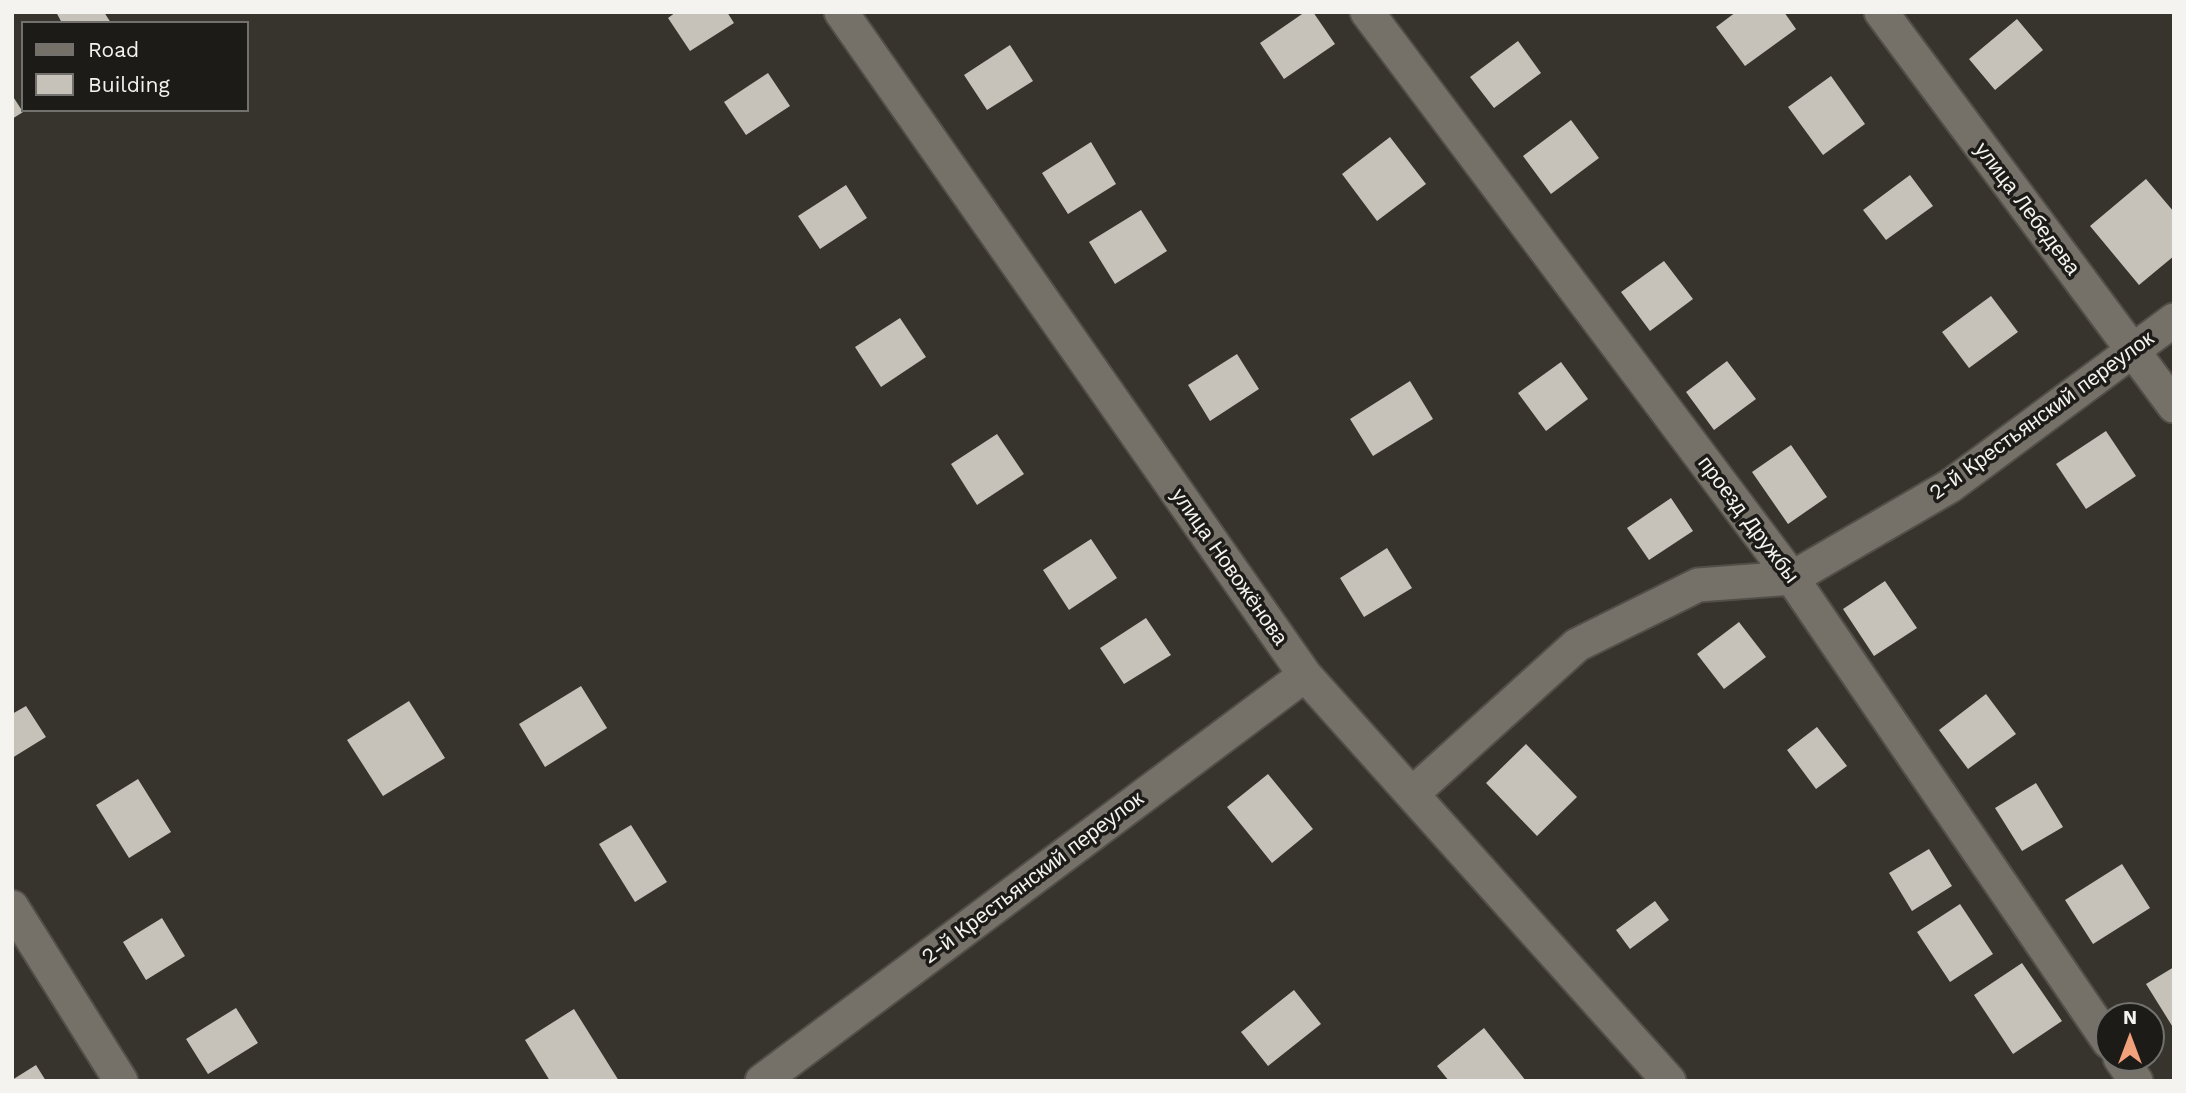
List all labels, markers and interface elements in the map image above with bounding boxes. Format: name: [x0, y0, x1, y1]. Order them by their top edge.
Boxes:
legend: [21, 21, 248, 112]
text: Road: [88, 37, 139, 62]
text: Building: [88, 72, 170, 97]
street label: улица Лебедева: [1969, 138, 2085, 280]
street label: 2-й Крестьянский переулок: [1925, 326, 2159, 506]
street label: проезд Дружбы: [1692, 452, 1804, 588]
street label: улица Новожёнова: [1165, 484, 1293, 650]
street label: 2-й Крестьянский переулок: [917, 786, 1149, 970]
north arrow: [2095, 1002, 2165, 1072]
text: N: [2123, 1006, 2137, 1029]

